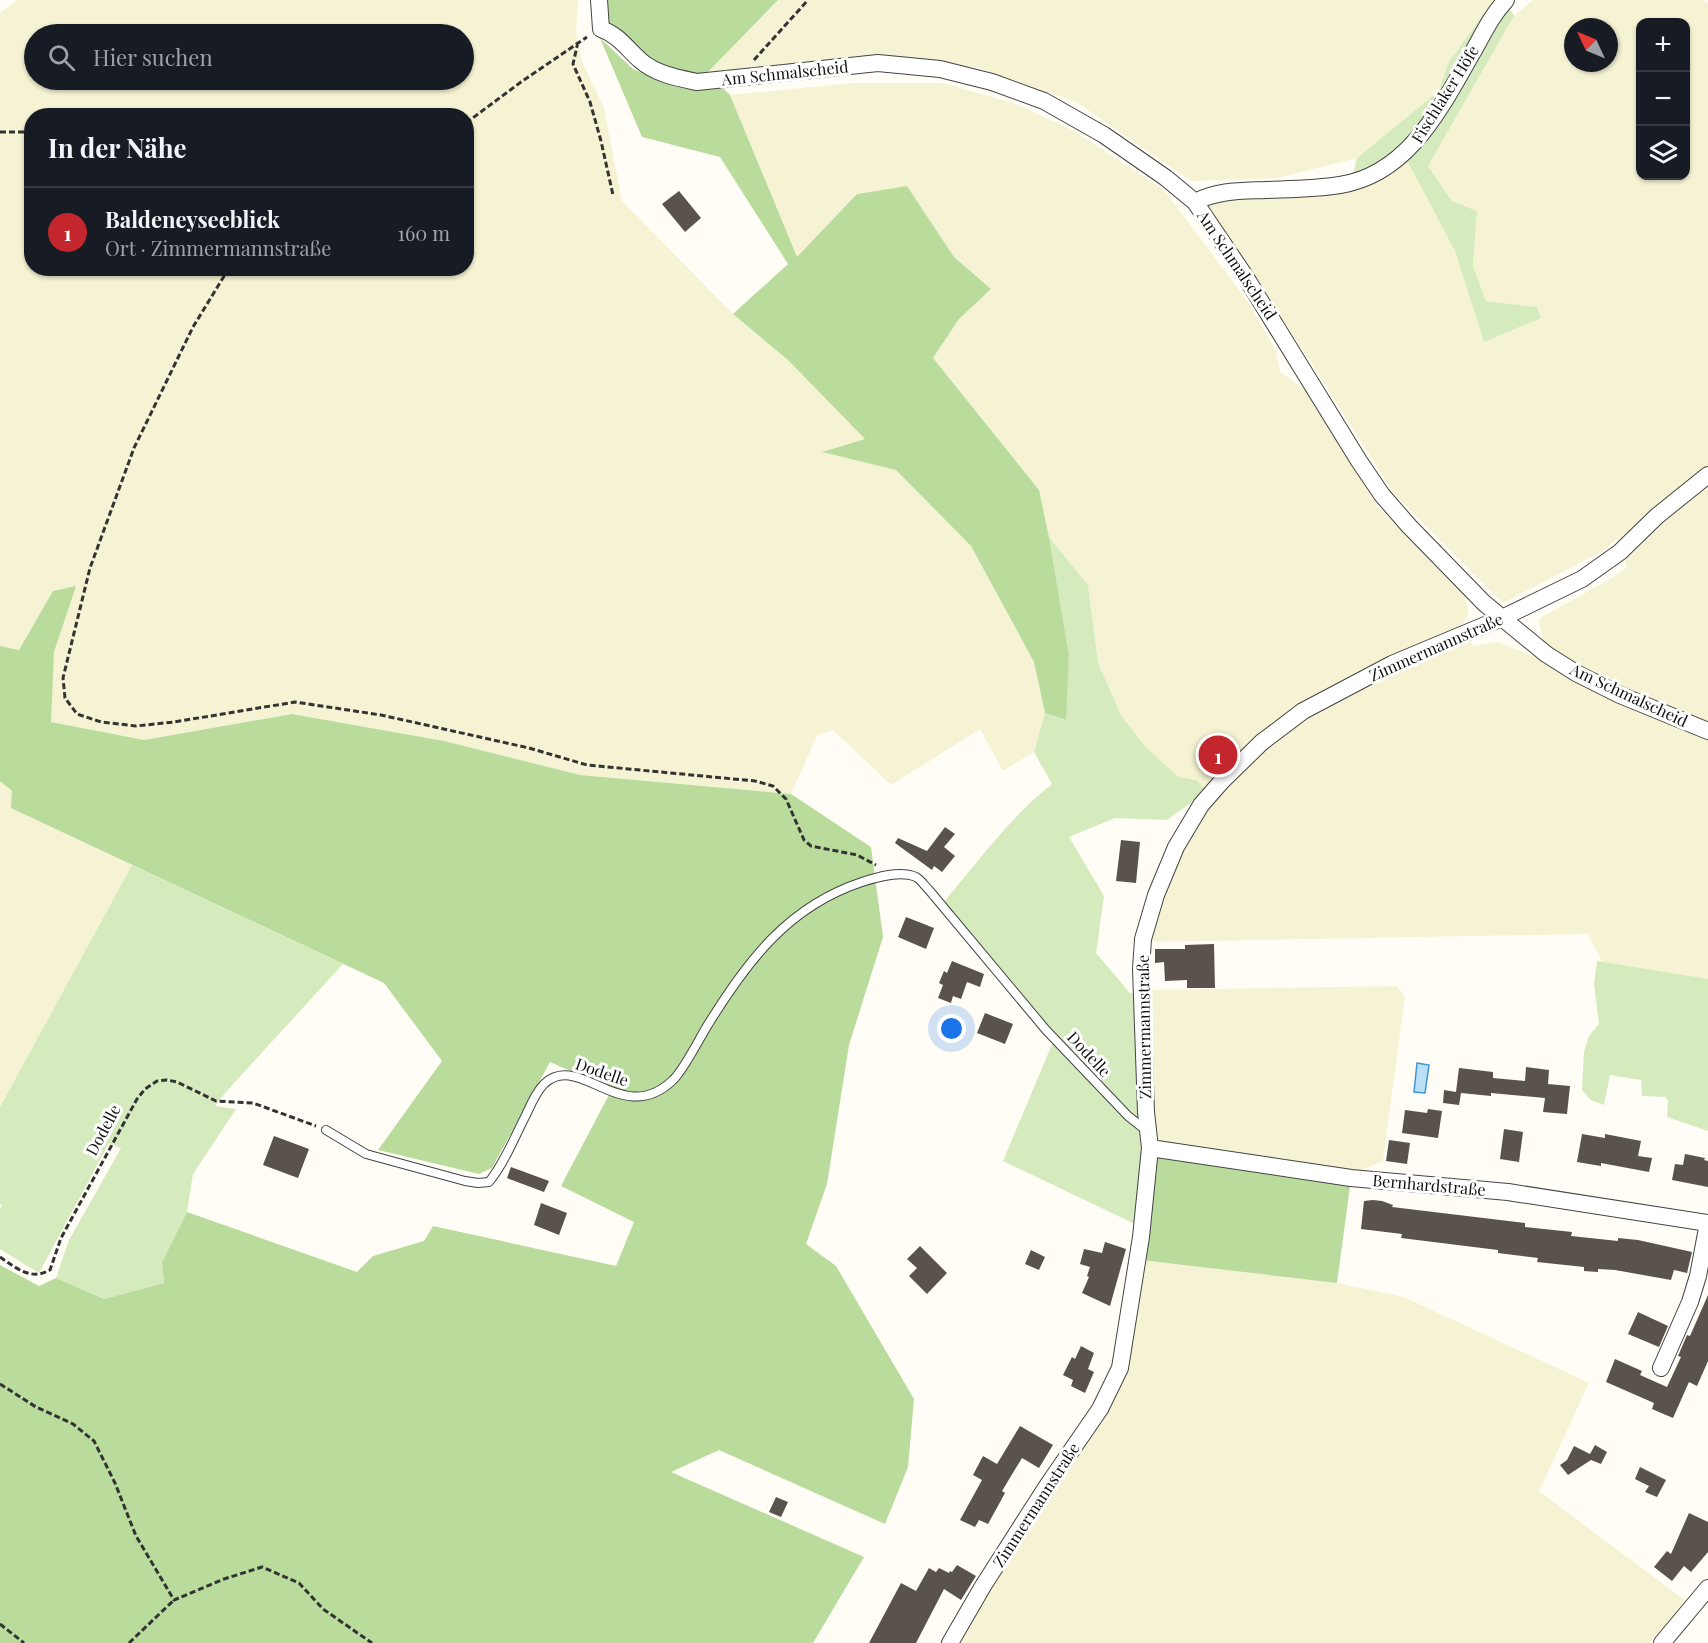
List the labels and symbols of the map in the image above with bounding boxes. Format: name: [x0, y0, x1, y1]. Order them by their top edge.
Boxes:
north arrow: [1564, 18, 1618, 72]
street label: Fischlaker Höfe: [1406, 41, 1483, 147]
street label: Am Schmalscheid: [720, 55, 849, 90]
street label: Am Schmalscheid: [1193, 205, 1282, 323]
street label: Zimmermannstraße: [1366, 608, 1506, 686]
street label: Am Schmalscheid: [1566, 658, 1691, 731]
pin: 1: [1198, 732, 1238, 777]
street label: Zimmermannstraße: [1132, 955, 1155, 1099]
your location: [937, 1014, 966, 1043]
street label: Dodelle: [1063, 1026, 1116, 1081]
street label: Dodelle: [573, 1053, 632, 1090]
street label: Dodelle: [80, 1101, 125, 1159]
street label: Bernhardstraße: [1372, 1169, 1487, 1200]
street label: Zimmermannstraße: [987, 1438, 1084, 1571]

